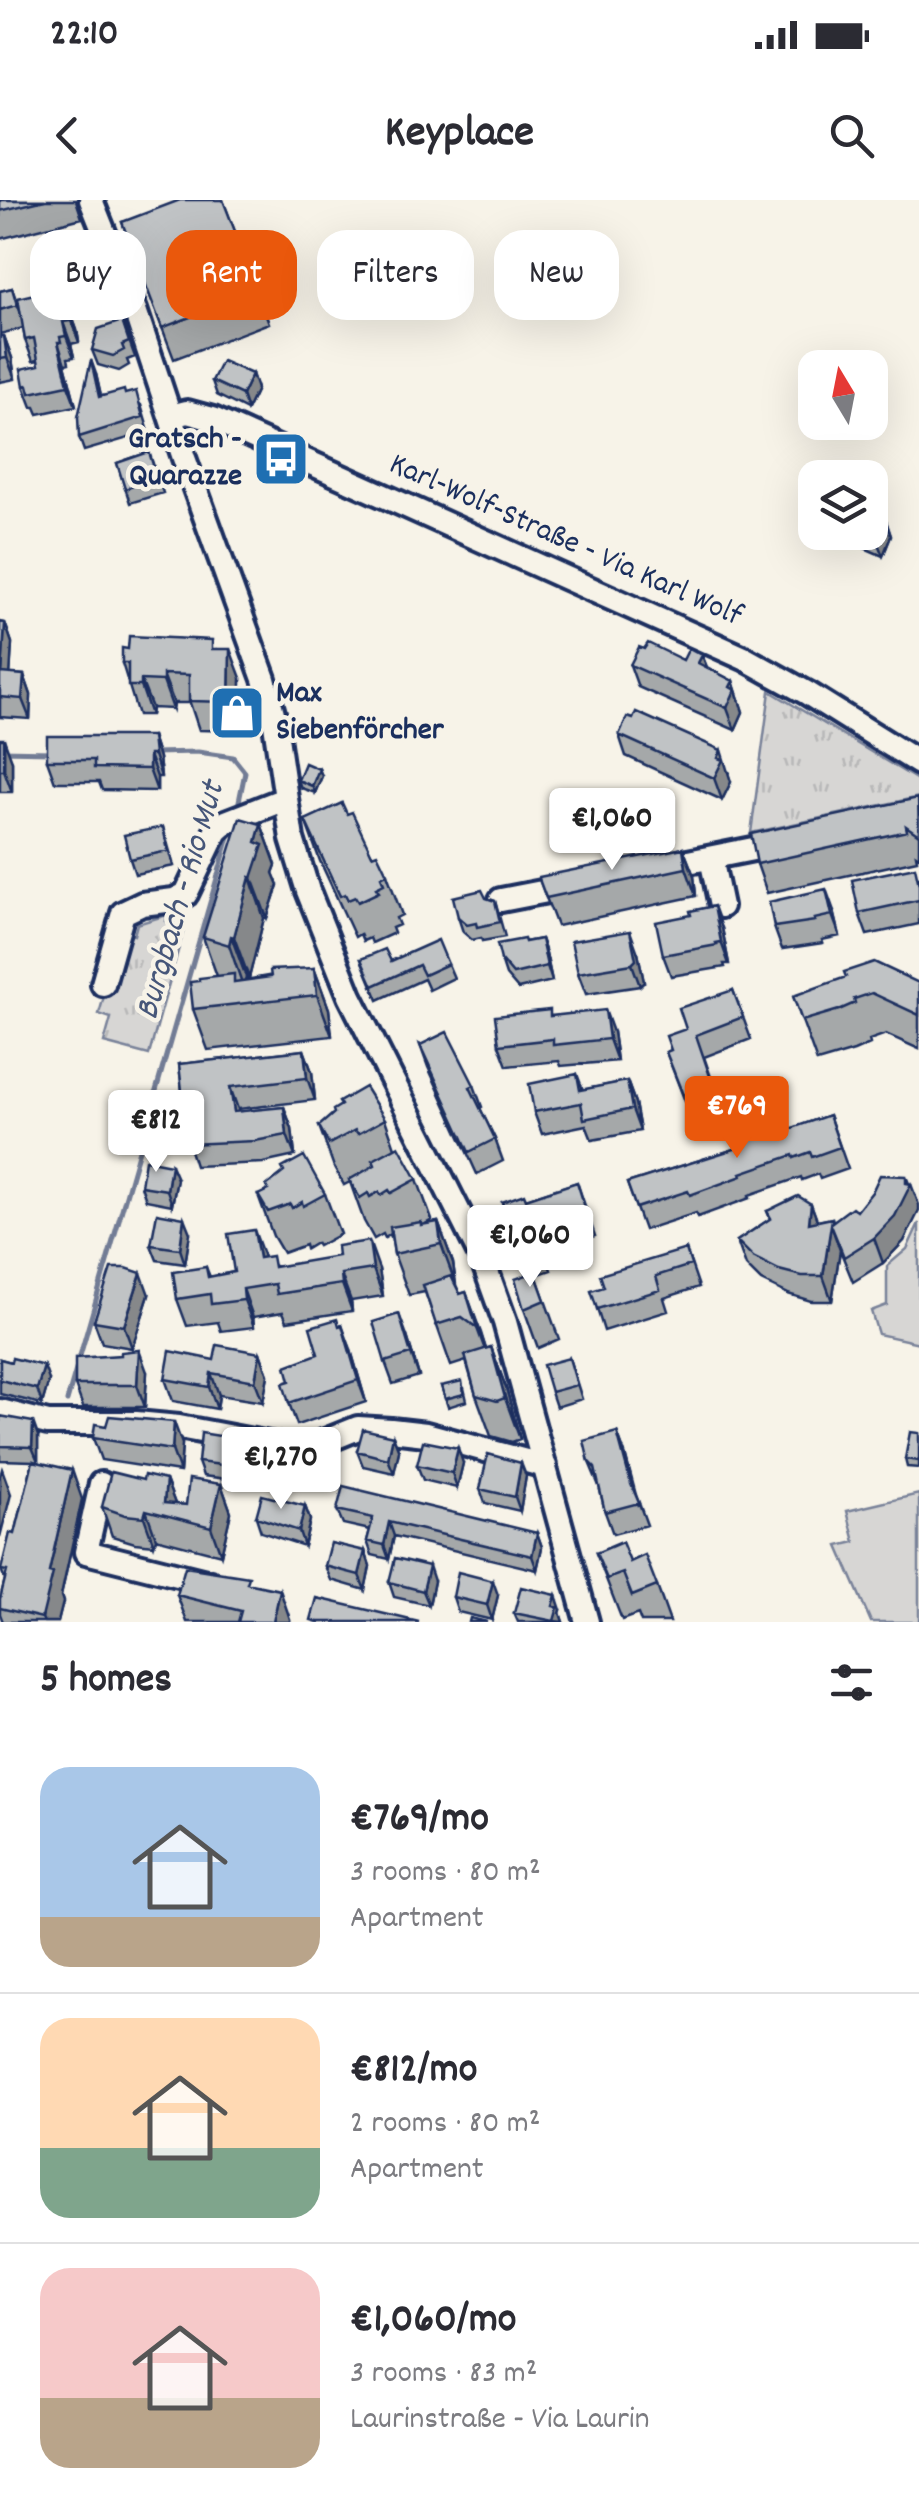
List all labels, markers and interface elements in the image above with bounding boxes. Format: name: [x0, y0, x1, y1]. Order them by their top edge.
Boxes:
text: 22:10: [50, 8, 119, 63]
text: Keyplace: [385, 103, 534, 167]
icon: back: [40, 108, 95, 163]
icon: search: [824, 108, 879, 163]
chip: Buy: [30, 230, 146, 320]
chip: Rent: [166, 230, 297, 320]
chip: Filters: [317, 230, 474, 320]
chip: New: [494, 230, 619, 320]
north arrow: [798, 350, 888, 440]
map controls: [798, 350, 888, 550]
place label: Gratsch - Quarazze: [128, 418, 242, 501]
bus stop icon: Gratsch - Quarazze: [251, 429, 311, 489]
street label: Karl-Wolf-Straße - Via Karl Wolf: [381, 443, 750, 641]
button: layers: [798, 460, 888, 550]
place label: Max Siebenförcher: [276, 672, 445, 755]
shop icon: Max Siebenförcher: [207, 683, 267, 743]
water label: Burgbach - Rio Mut: [124, 773, 241, 1026]
pin: €1,060: [531, 788, 693, 873]
text: €1,060: [571, 797, 653, 843]
pin: €769: [678, 1076, 796, 1161]
text: €769: [707, 1085, 767, 1131]
pin: €812: [97, 1090, 215, 1175]
text: €812: [130, 1099, 182, 1145]
pin: €1,060: [449, 1205, 611, 1290]
text: €1,060: [489, 1214, 571, 1260]
pin: €1,270: [200, 1427, 362, 1512]
text: €1,270: [244, 1436, 318, 1482]
text: 5 homes: [40, 1652, 172, 1712]
icon: filters: [824, 1655, 879, 1710]
text: €769/mo: [350, 1791, 489, 1851]
icon: home: [120, 1807, 240, 1927]
text: 3 rooms · 80 m²: [350, 1851, 541, 1897]
text: Apartment: [350, 1897, 484, 1943]
text: €812/mo: [350, 2042, 477, 2102]
icon: home: [120, 2058, 240, 2178]
text: 2 rooms · 80 m²: [350, 2102, 540, 2148]
text: Apartment: [350, 2148, 484, 2194]
text: €1,060/mo: [350, 2292, 517, 2352]
icon: home: [120, 2308, 240, 2428]
text: 3 rooms · 83 m²: [350, 2352, 537, 2398]
text: Laurinstraße - Via Laurin: [350, 2398, 649, 2444]

